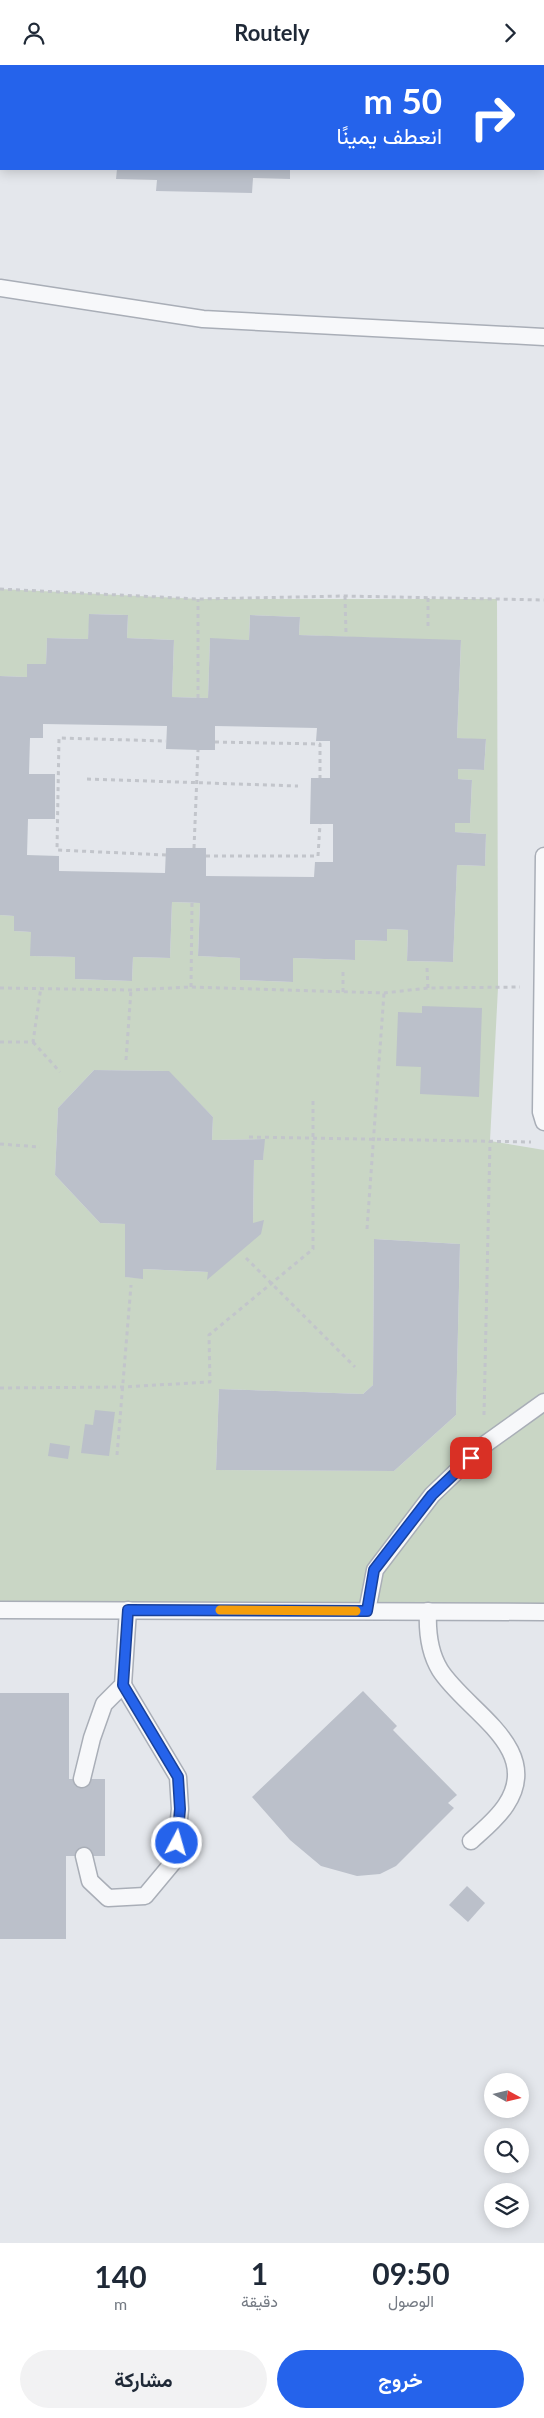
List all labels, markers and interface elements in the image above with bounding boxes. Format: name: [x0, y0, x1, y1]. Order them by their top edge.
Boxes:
icon: person: [20, 19, 48, 47]
text: Routely: [234, 19, 310, 46]
icon: forward: [496, 19, 524, 47]
text: 50 m: [364, 79, 442, 121]
icon: right: [460, 85, 525, 150]
text: انعطف يمينًا: [336, 122, 442, 149]
pin: [450, 1437, 492, 1479]
icon: arrive: [457, 1444, 485, 1472]
position arrow: [150, 1816, 202, 1868]
north arrow: [484, 2073, 529, 2117]
map controls: [484, 2073, 529, 2228]
button: search: [484, 2128, 529, 2173]
button: layers: [484, 2183, 529, 2228]
text: 1: [251, 2255, 268, 2291]
text: 09:50: [372, 2255, 450, 2291]
text: 140: [94, 2258, 147, 2294]
text: دقيقة: [241, 2291, 278, 2310]
text: الوصول: [388, 2291, 434, 2310]
text: m: [114, 2294, 127, 2313]
button: مشاركة: [20, 2350, 267, 2408]
button: خروج: [277, 2350, 524, 2408]

